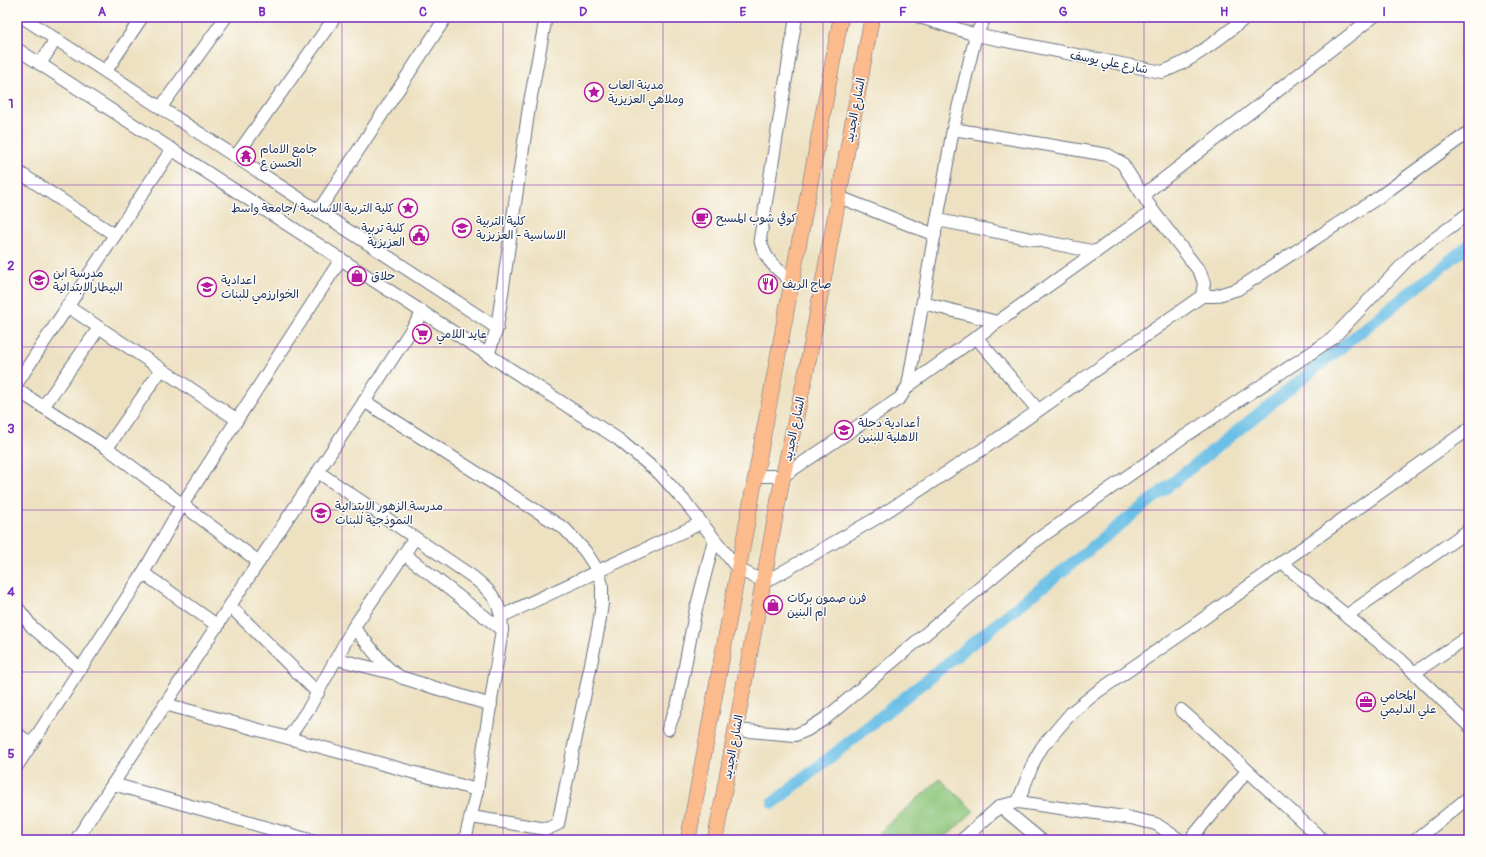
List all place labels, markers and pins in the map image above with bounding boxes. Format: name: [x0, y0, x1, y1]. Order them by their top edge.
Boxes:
place label: مدينة العاب وملاهي العزيزية: [608, 78, 684, 110]
place icon: مدينة العاب وملاهي العزيزية: [583, 81, 605, 103]
place label: جامع الامام الحسن ع: [260, 142, 317, 172]
temple icon: جامع الامام الحسن ع: [235, 145, 257, 167]
place icon: كلية التربية الاساسية /جامعة واسط: [397, 197, 419, 219]
place label: كلية التربية الاساسية /جامعة واسط: [231, 201, 394, 216]
cafe icon: كوفي شوب المسبح: [691, 207, 713, 229]
place label: كوفي شوب المسبح: [716, 210, 797, 227]
place label: كلية التربية الاساسية - العزيزية: [476, 214, 566, 243]
school or university icon: كلية التربية الاساسية - العزيزية: [451, 217, 473, 239]
place label: كلية تربية العزيزية: [361, 221, 405, 250]
public building icon: كلية تربية العزيزية: [408, 224, 430, 246]
shop icon: حلاق: [346, 265, 368, 287]
place label: مدرسة ابن البيطارالابتدائية: [53, 266, 123, 295]
school or university icon: مدرسة ابن البيطارالابتدائية: [28, 269, 50, 291]
place label: حلاق: [371, 269, 395, 284]
place label: اعدادية الخوارزمي للبنات: [221, 273, 299, 305]
restaurant icon: صاج الريف: [757, 273, 779, 295]
school or university icon: اعدادية الخوارزمي للبنات: [196, 276, 218, 298]
place label: صاج الريف: [782, 277, 831, 293]
supermarket icon: عايد اللامي: [411, 323, 433, 345]
place label: عايد اللامي: [436, 327, 487, 345]
place label: أعدادية دجلة الاهلية للبنين: [858, 416, 920, 445]
school or university icon: أعدادية دجلة الاهلية للبنين: [833, 419, 855, 441]
place label: مدرسة الزهور الابتدائية النموذجية للبنات: [335, 499, 443, 528]
school or university icon: مدرسة الزهور الابتدائية النموذجية للبنات: [310, 502, 332, 524]
place label: فرن صمون بركات ام البنين: [787, 591, 866, 621]
shop icon: فرن صمون بركات ام البنين: [762, 594, 784, 616]
place label: المحامي علي الدليمي: [1380, 688, 1436, 720]
office icon: المحامي علي الدليمي: [1355, 691, 1377, 713]

